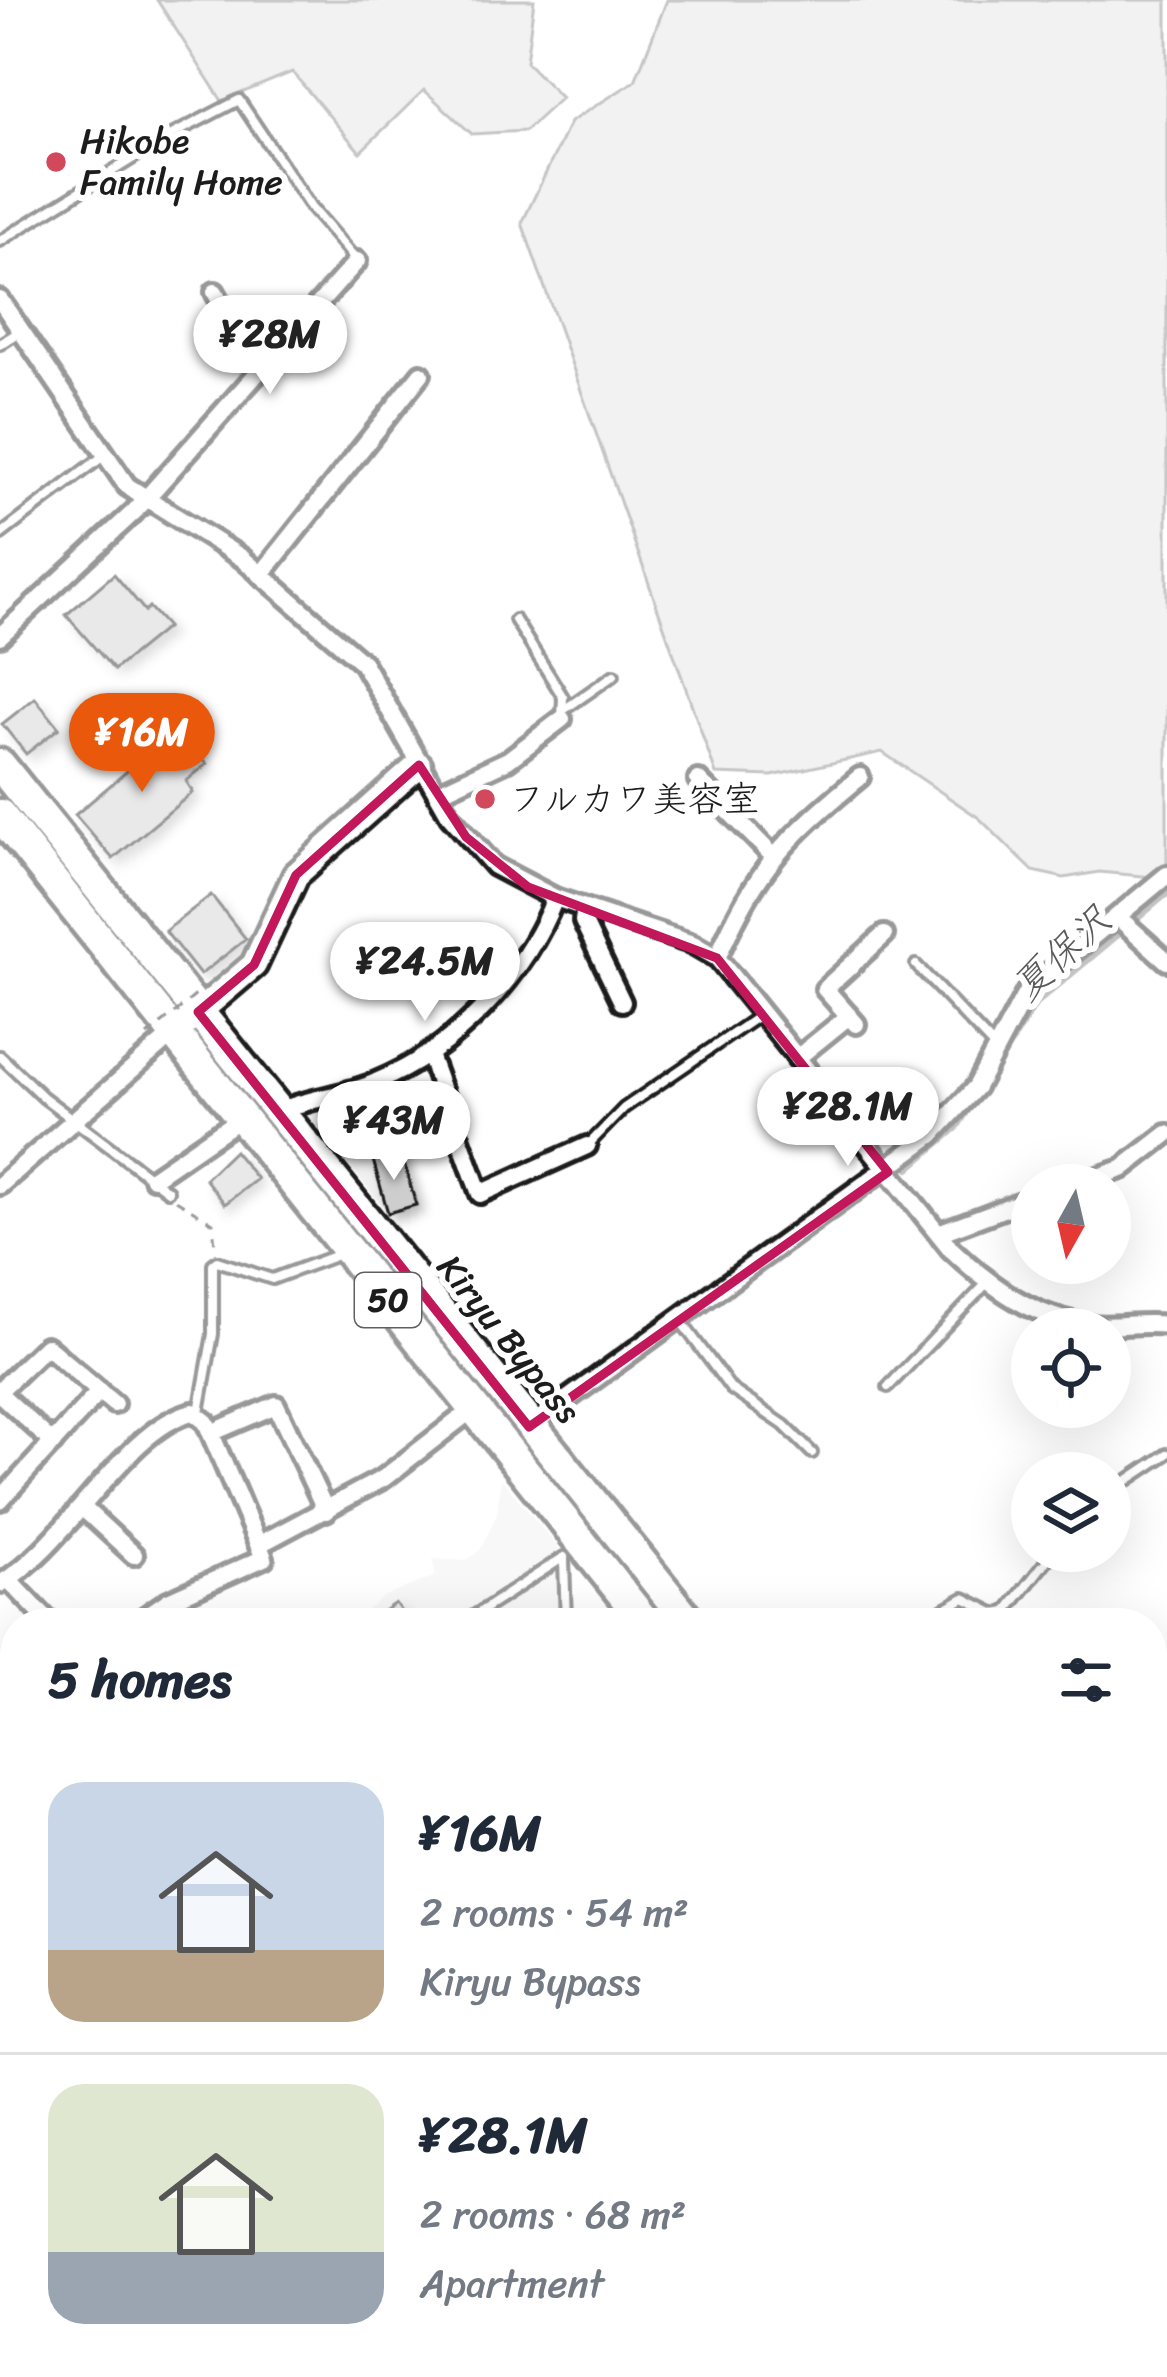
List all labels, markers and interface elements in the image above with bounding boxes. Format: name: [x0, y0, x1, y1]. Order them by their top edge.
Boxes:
place label: Hikobe Family Home: [80, 109, 283, 214]
marker: Hikobe Family Home: [43, 149, 69, 175]
pin: ¥28M: [199, 295, 341, 397]
text: ¥28M: [220, 299, 320, 368]
pin: ¥16M: [71, 693, 213, 795]
text: ¥16M: [96, 697, 188, 766]
place label: フルカワ美容室: [509, 767, 760, 831]
marker: フルカワ美容室: [472, 786, 498, 812]
water label: 夏保沢: [995, 887, 1128, 1018]
pin: ¥24.5M: [327, 922, 523, 1024]
text: ¥24.5M: [357, 926, 493, 995]
pin: ¥28.1M: [750, 1067, 946, 1169]
text: ¥28.1M: [784, 1071, 912, 1140]
pin: ¥43M: [323, 1081, 465, 1183]
text: ¥43M: [344, 1085, 444, 1154]
north arrow: [1011, 1164, 1131, 1284]
map controls: [1011, 1164, 1131, 1572]
street label: Kiryu Bypass: [420, 1240, 598, 1439]
road number: 50: [355, 1273, 421, 1327]
button: locate: [1011, 1308, 1131, 1428]
button: layers: [1011, 1452, 1131, 1572]
text: 5 homes: [48, 1635, 231, 1725]
icon: filters: [1053, 1647, 1119, 1713]
text: ¥16M: [420, 1788, 541, 1878]
icon: home: [144, 1830, 288, 1974]
text: 2 rooms · 54 m²: [420, 1878, 689, 1947]
text: Kiryu Bypass: [420, 1947, 641, 2016]
text: ¥28.1M: [420, 2090, 587, 2180]
icon: home: [144, 2132, 288, 2276]
text: 2 rooms · 68 m²: [420, 2180, 686, 2249]
text: Apartment: [420, 2249, 604, 2318]

